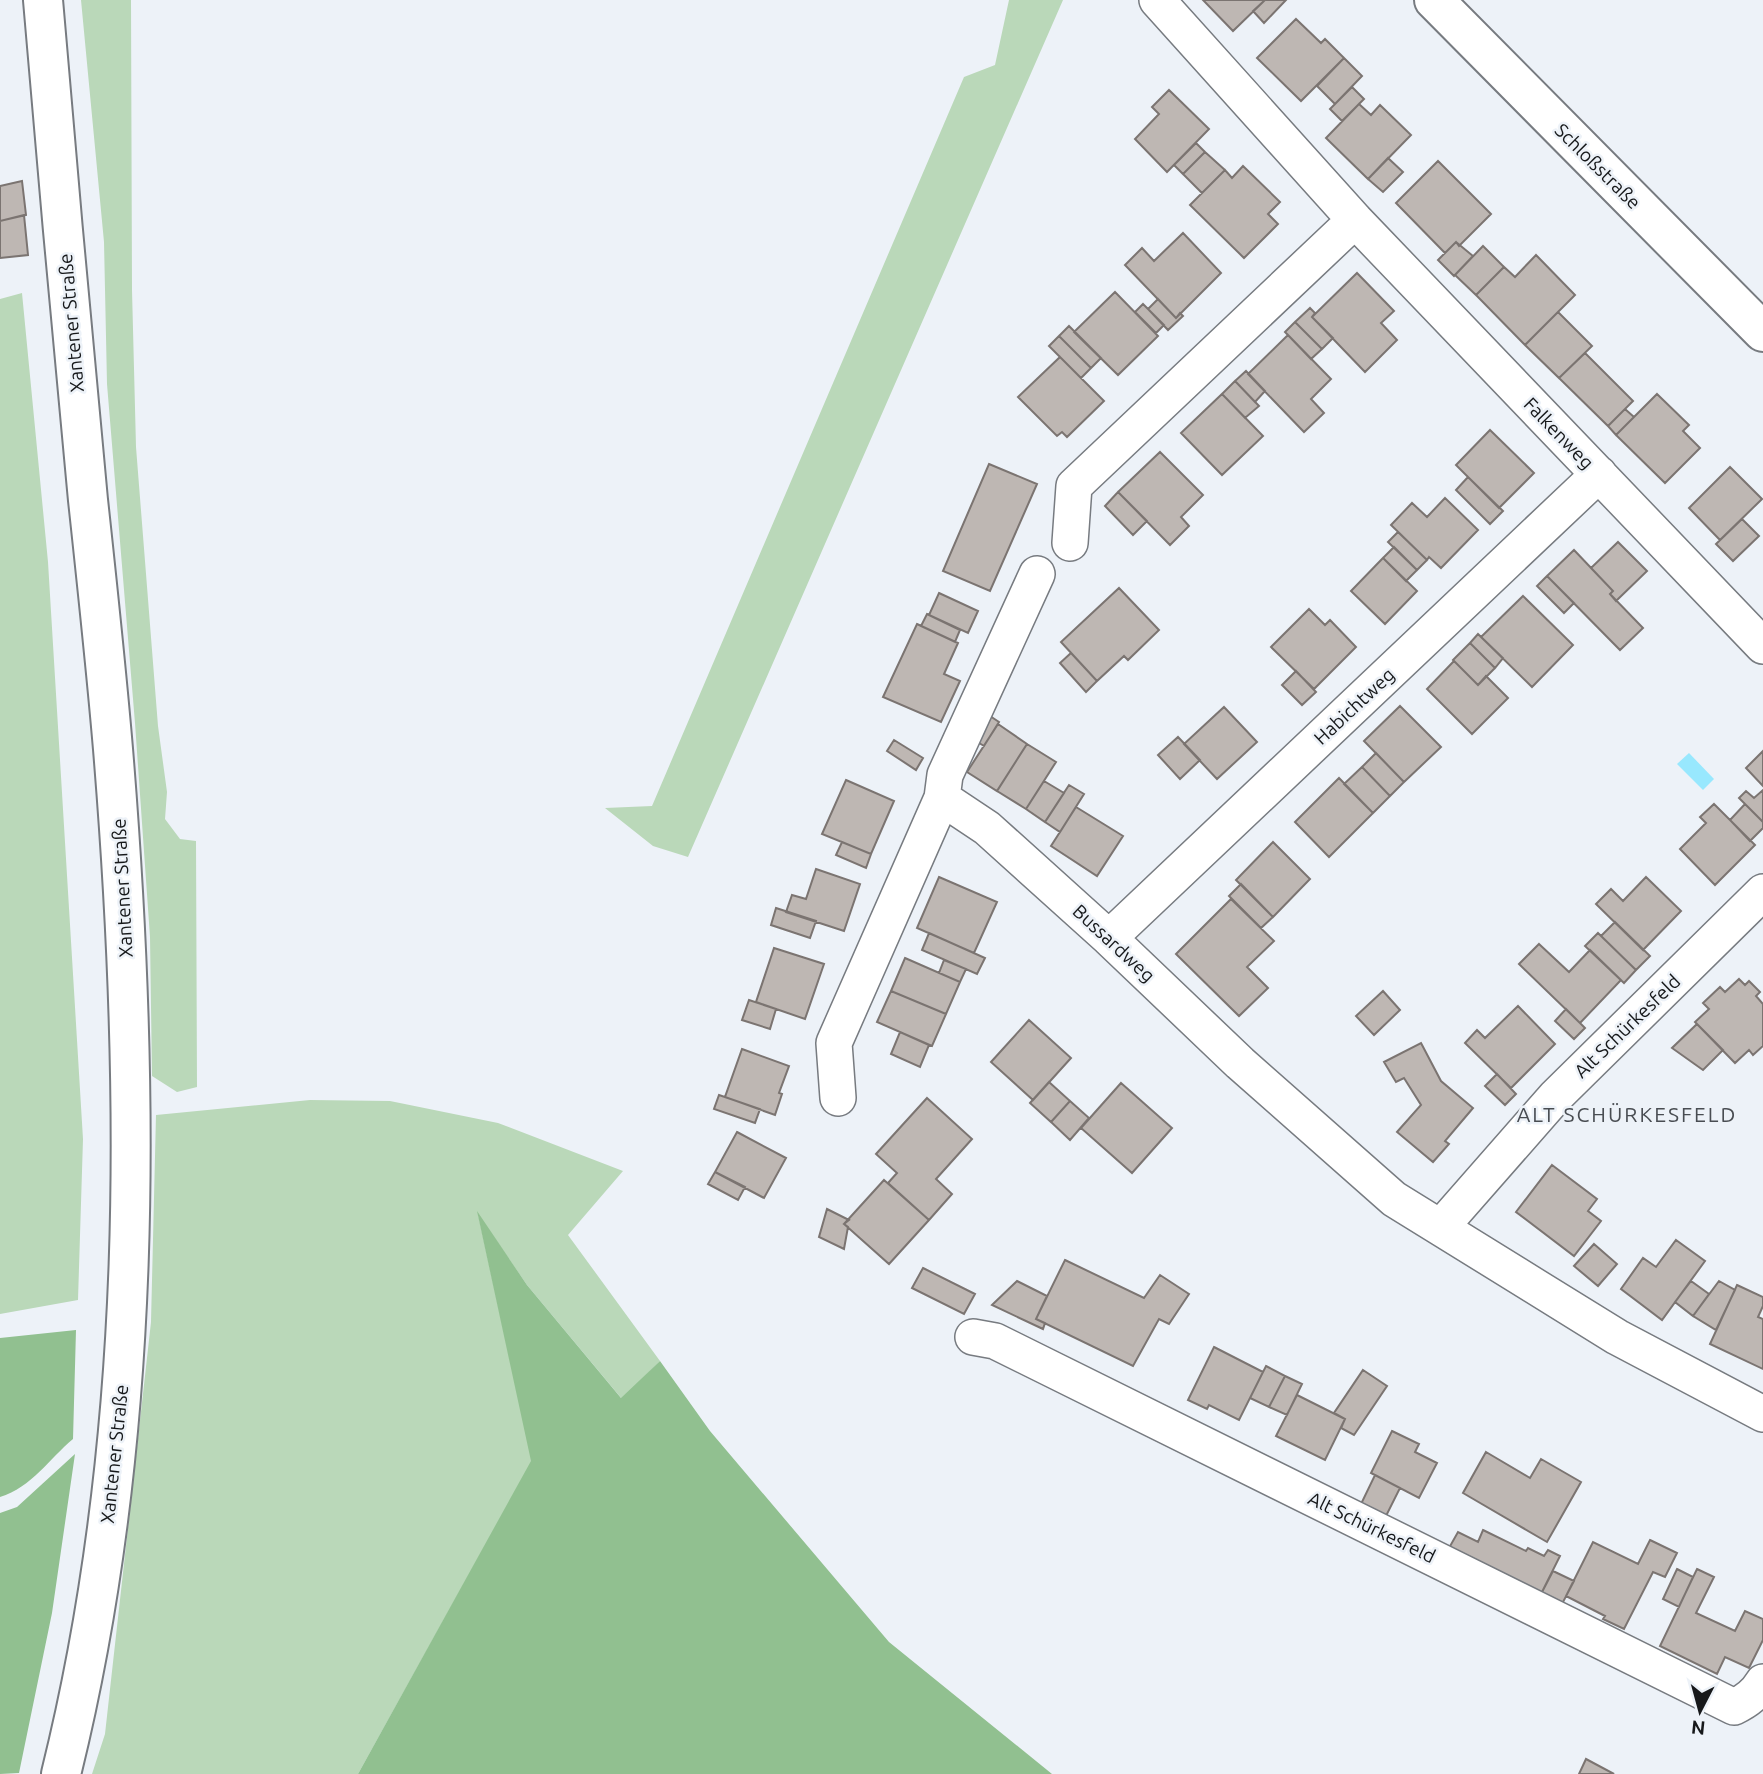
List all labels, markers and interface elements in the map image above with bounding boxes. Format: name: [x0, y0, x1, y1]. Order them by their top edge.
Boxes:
street label: Schloßstraße: [1551, 119, 1645, 213]
street label: Xantener Straße: [54, 253, 88, 393]
street label: Falkenweg: [1520, 393, 1598, 473]
street label: Habichtweg: [1309, 663, 1399, 749]
street label: Xantener Straße: [107, 818, 137, 958]
street label: Bussardweg: [1069, 900, 1159, 986]
street label: Alt Schürkesfeld: [1569, 970, 1685, 1082]
district label: ALT SCHÜRKESFELD: [1517, 1102, 1737, 1126]
street label: Xantener Straße: [96, 1384, 132, 1524]
street label: Alt Schürkesfeld: [1305, 1487, 1439, 1567]
north arrow: [1665, 1676, 1735, 1746]
text: N: [1690, 1716, 1706, 1740]

